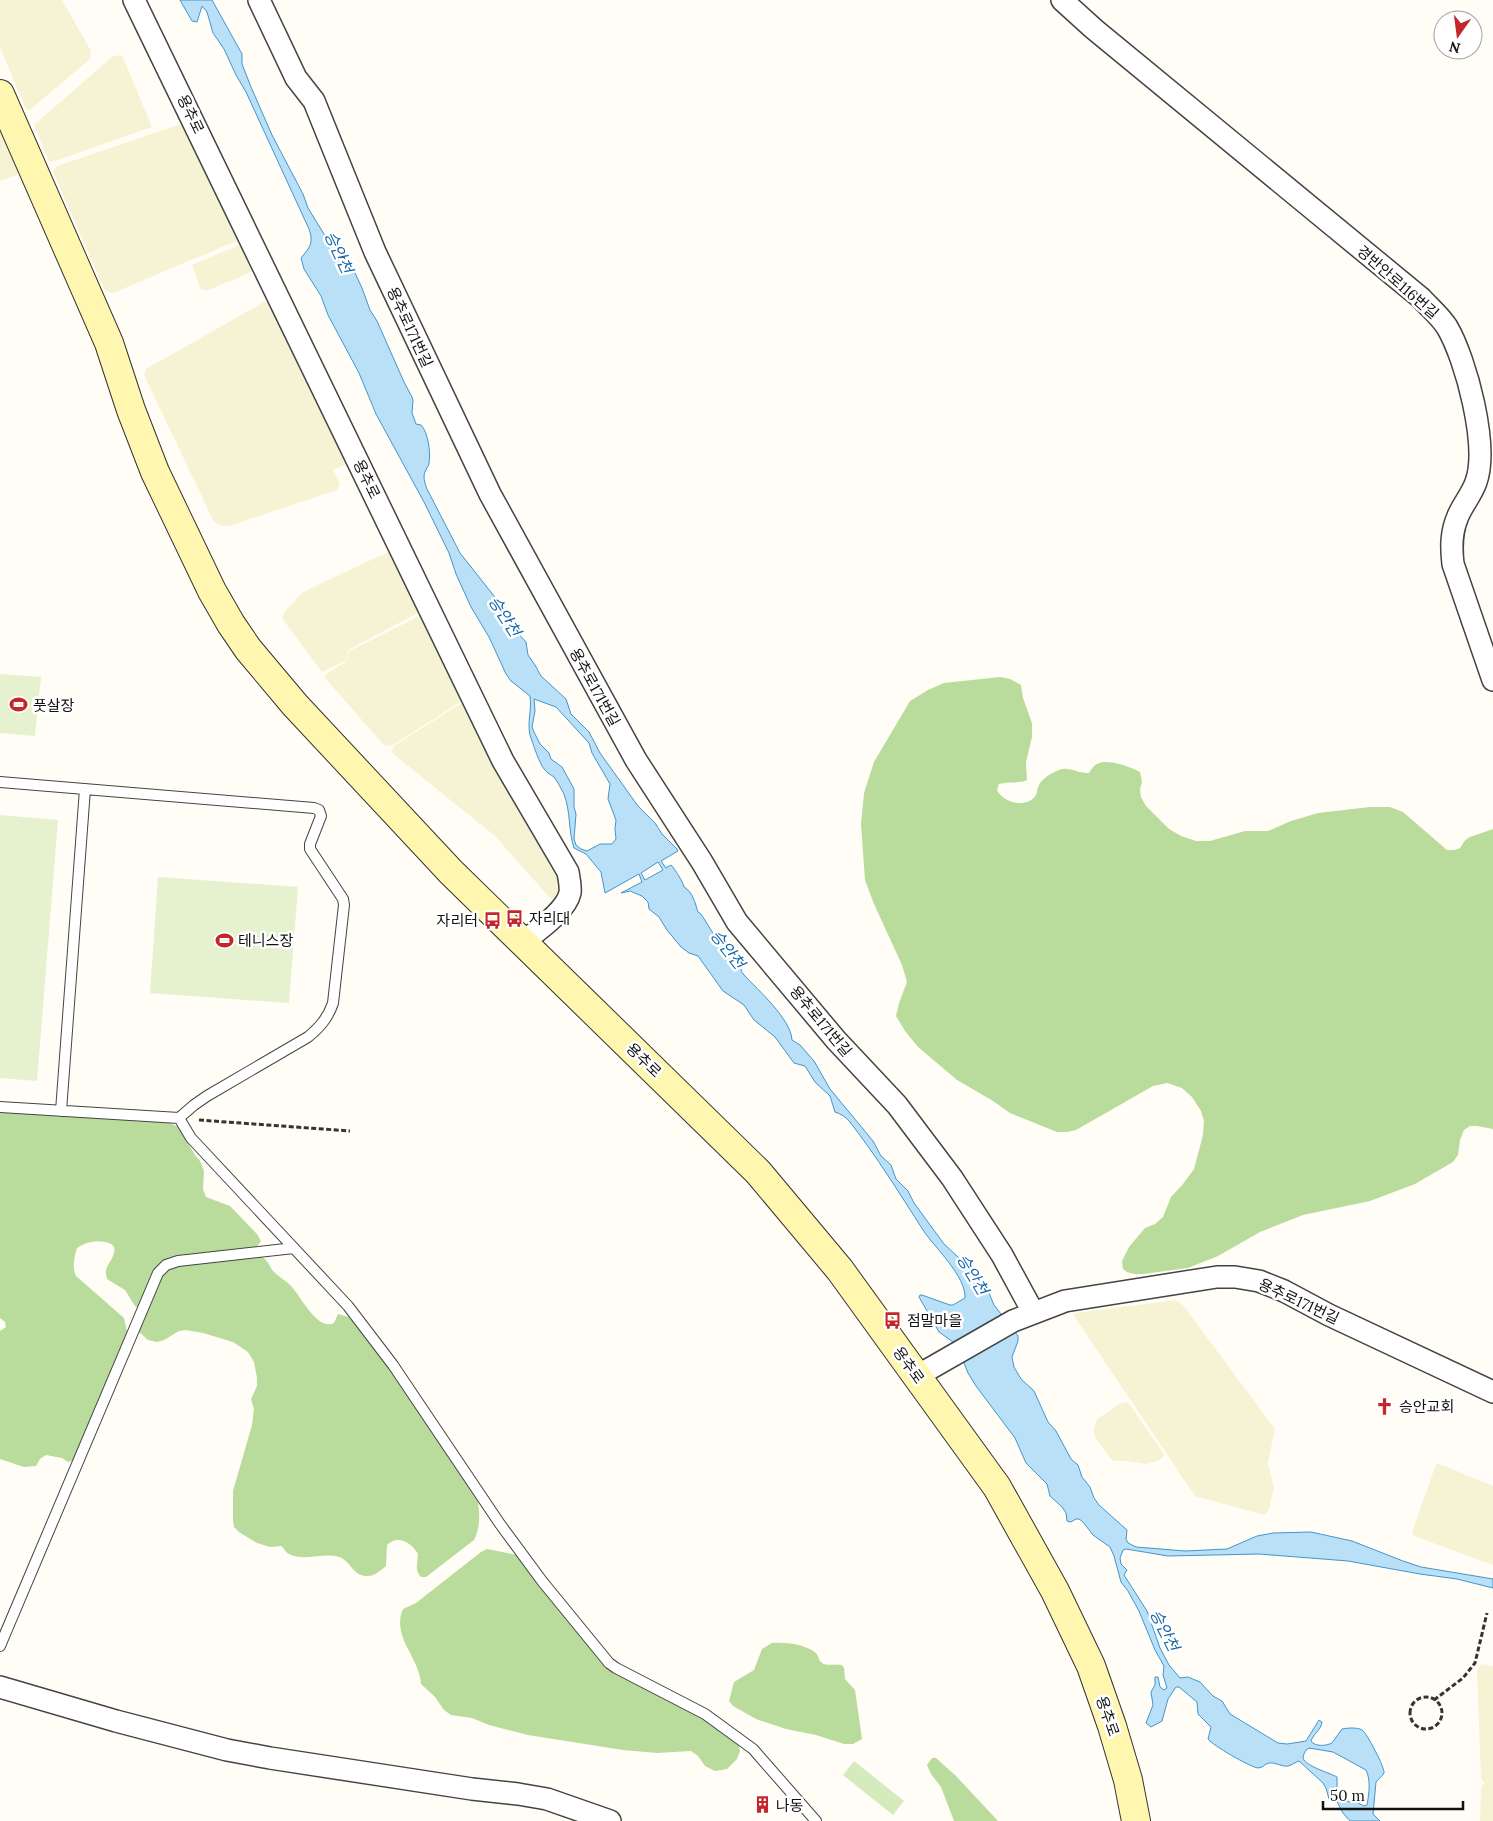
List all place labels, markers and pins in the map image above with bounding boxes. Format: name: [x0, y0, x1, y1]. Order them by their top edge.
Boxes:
sports icon: 풋살장: [9, 695, 29, 715]
place label: 풋살장: [33, 696, 75, 715]
bus stop icon: 자리대: [505, 908, 525, 928]
place label: 자리대: [529, 909, 570, 928]
bus stop icon: 자리터: [482, 910, 502, 930]
place label: 자리터: [437, 911, 478, 930]
sports icon: 테니스장: [214, 930, 234, 950]
place label: 테니스장: [238, 931, 293, 950]
bus stop icon: 점말마을: [883, 1310, 903, 1330]
place label: 점말마을: [907, 1311, 962, 1330]
church icon: 승안교회: [1375, 1396, 1395, 1416]
place label: 승안교회: [1399, 1397, 1454, 1416]
building icon: 나동: [752, 1795, 772, 1815]
place label: 나동: [776, 1796, 804, 1815]

